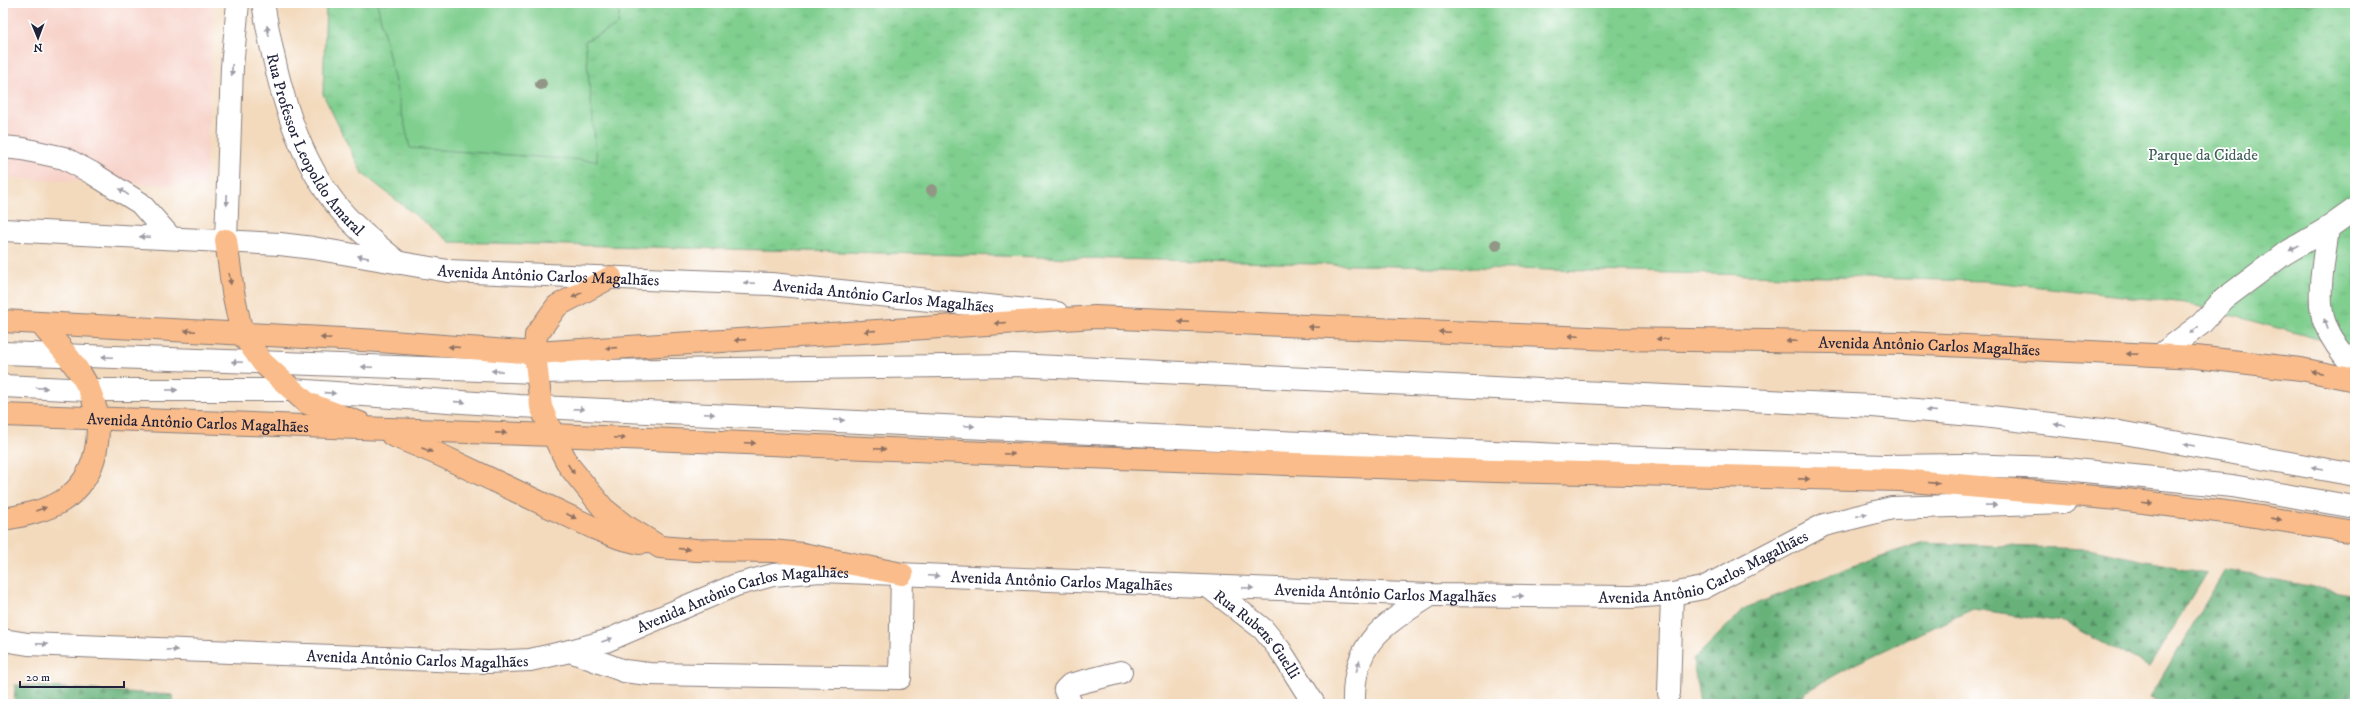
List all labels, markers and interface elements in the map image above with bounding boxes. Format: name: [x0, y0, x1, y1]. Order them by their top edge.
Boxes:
north arrow: [18, 18, 58, 58]
one-way arrow: [264, 25, 270, 37]
text: N: [34, 40, 43, 54]
street label: Rua Professor Leopoldo Amaral: [262, 51, 368, 240]
one-way arrow: [228, 64, 235, 76]
park label: Parque da Cidade: [2148, 145, 2258, 165]
one-way arrow: [118, 188, 129, 196]
one-way arrow: [224, 194, 230, 207]
one-way arrow: [138, 234, 151, 240]
one-way arrow: [2288, 244, 2300, 251]
one-way arrow: [357, 254, 369, 260]
street label: Avenida Antônio Carlos Magalhães: [436, 260, 660, 290]
one-way arrow: [228, 273, 234, 285]
street label: Avenida Antônio Carlos Magalhães: [772, 275, 995, 318]
one-way arrow: [743, 280, 755, 287]
one-way arrow: [571, 292, 582, 299]
one-way arrow: [1178, 318, 1190, 325]
one-way arrow: [2323, 318, 2329, 330]
one-way arrow: [993, 320, 1006, 326]
one-way arrow: [1307, 324, 1320, 330]
one-way arrow: [2188, 325, 2199, 334]
one-way arrow: [184, 328, 196, 335]
one-way arrow: [864, 328, 876, 335]
one-way arrow: [1438, 328, 1450, 335]
one-way arrow: [1568, 333, 1580, 340]
street label: Avenida Antônio Carlos Magalhães: [1818, 333, 2041, 361]
one-way arrow: [319, 335, 332, 341]
one-way arrow: [734, 336, 746, 343]
one-way arrow: [1655, 336, 1668, 342]
one-way arrow: [1786, 338, 1798, 345]
one-way arrow: [448, 344, 460, 350]
one-way arrow: [605, 345, 617, 352]
one-way arrow: [2125, 351, 2138, 357]
one-way arrow: [101, 354, 113, 361]
one-way arrow: [231, 359, 243, 366]
one-way arrow: [361, 363, 373, 370]
one-way arrow: [491, 367, 503, 374]
one-way arrow: [2311, 368, 2323, 374]
one-way arrow: [36, 384, 48, 391]
one-way arrow: [166, 387, 179, 393]
one-way arrow: [324, 389, 336, 396]
one-way arrow: [453, 398, 466, 405]
one-way arrow: [573, 405, 585, 412]
one-way arrow: [1925, 408, 1937, 414]
street label: Avenida Antônio Carlos Magalhães: [87, 409, 309, 437]
one-way arrow: [703, 411, 715, 418]
one-way arrow: [833, 417, 846, 423]
one-way arrow: [963, 422, 975, 429]
one-way arrow: [2054, 422, 2066, 428]
one-way arrow: [495, 430, 508, 436]
one-way arrow: [614, 434, 626, 441]
one-way arrow: [744, 440, 757, 446]
one-way arrow: [2183, 442, 2195, 448]
one-way arrow: [874, 445, 886, 452]
one-way arrow: [422, 447, 434, 453]
one-way arrow: [1003, 451, 1015, 458]
one-way arrow: [567, 464, 575, 474]
one-way arrow: [2311, 465, 2323, 471]
one-way arrow: [1798, 476, 1811, 482]
one-way arrow: [1928, 479, 1940, 486]
one-way arrow: [2141, 500, 2153, 506]
one-way arrow: [1985, 501, 1997, 508]
one-way arrow: [35, 506, 47, 512]
one-way arrow: [1855, 512, 1868, 518]
one-way arrow: [565, 513, 577, 519]
one-way arrow: [2270, 517, 2282, 523]
street label: Avenida Antônio Carlos Magalhães: [1598, 526, 1812, 608]
one-way arrow: [678, 546, 690, 553]
street label: Avenida Antônio Carlos Magalhães: [634, 562, 849, 638]
street label: Avenida Antônio Carlos Magalhães: [950, 567, 1173, 596]
one-way arrow: [928, 572, 940, 579]
street label: Avenida Antônio Carlos Magalhães: [1274, 580, 1496, 607]
one-way arrow: [1242, 585, 1254, 592]
street label: Rua Rubens Guelli: [1210, 586, 1304, 682]
one-way arrow: [1512, 593, 1525, 599]
one-way arrow: [601, 637, 613, 643]
one-way arrow: [36, 641, 49, 647]
one-way arrow: [166, 646, 178, 653]
street label: Avenida Antônio Carlos Magalhães: [306, 646, 529, 673]
one-way arrow: [1355, 659, 1361, 671]
scale bar: [20, 663, 124, 689]
text: 20 m: [26, 670, 50, 685]

